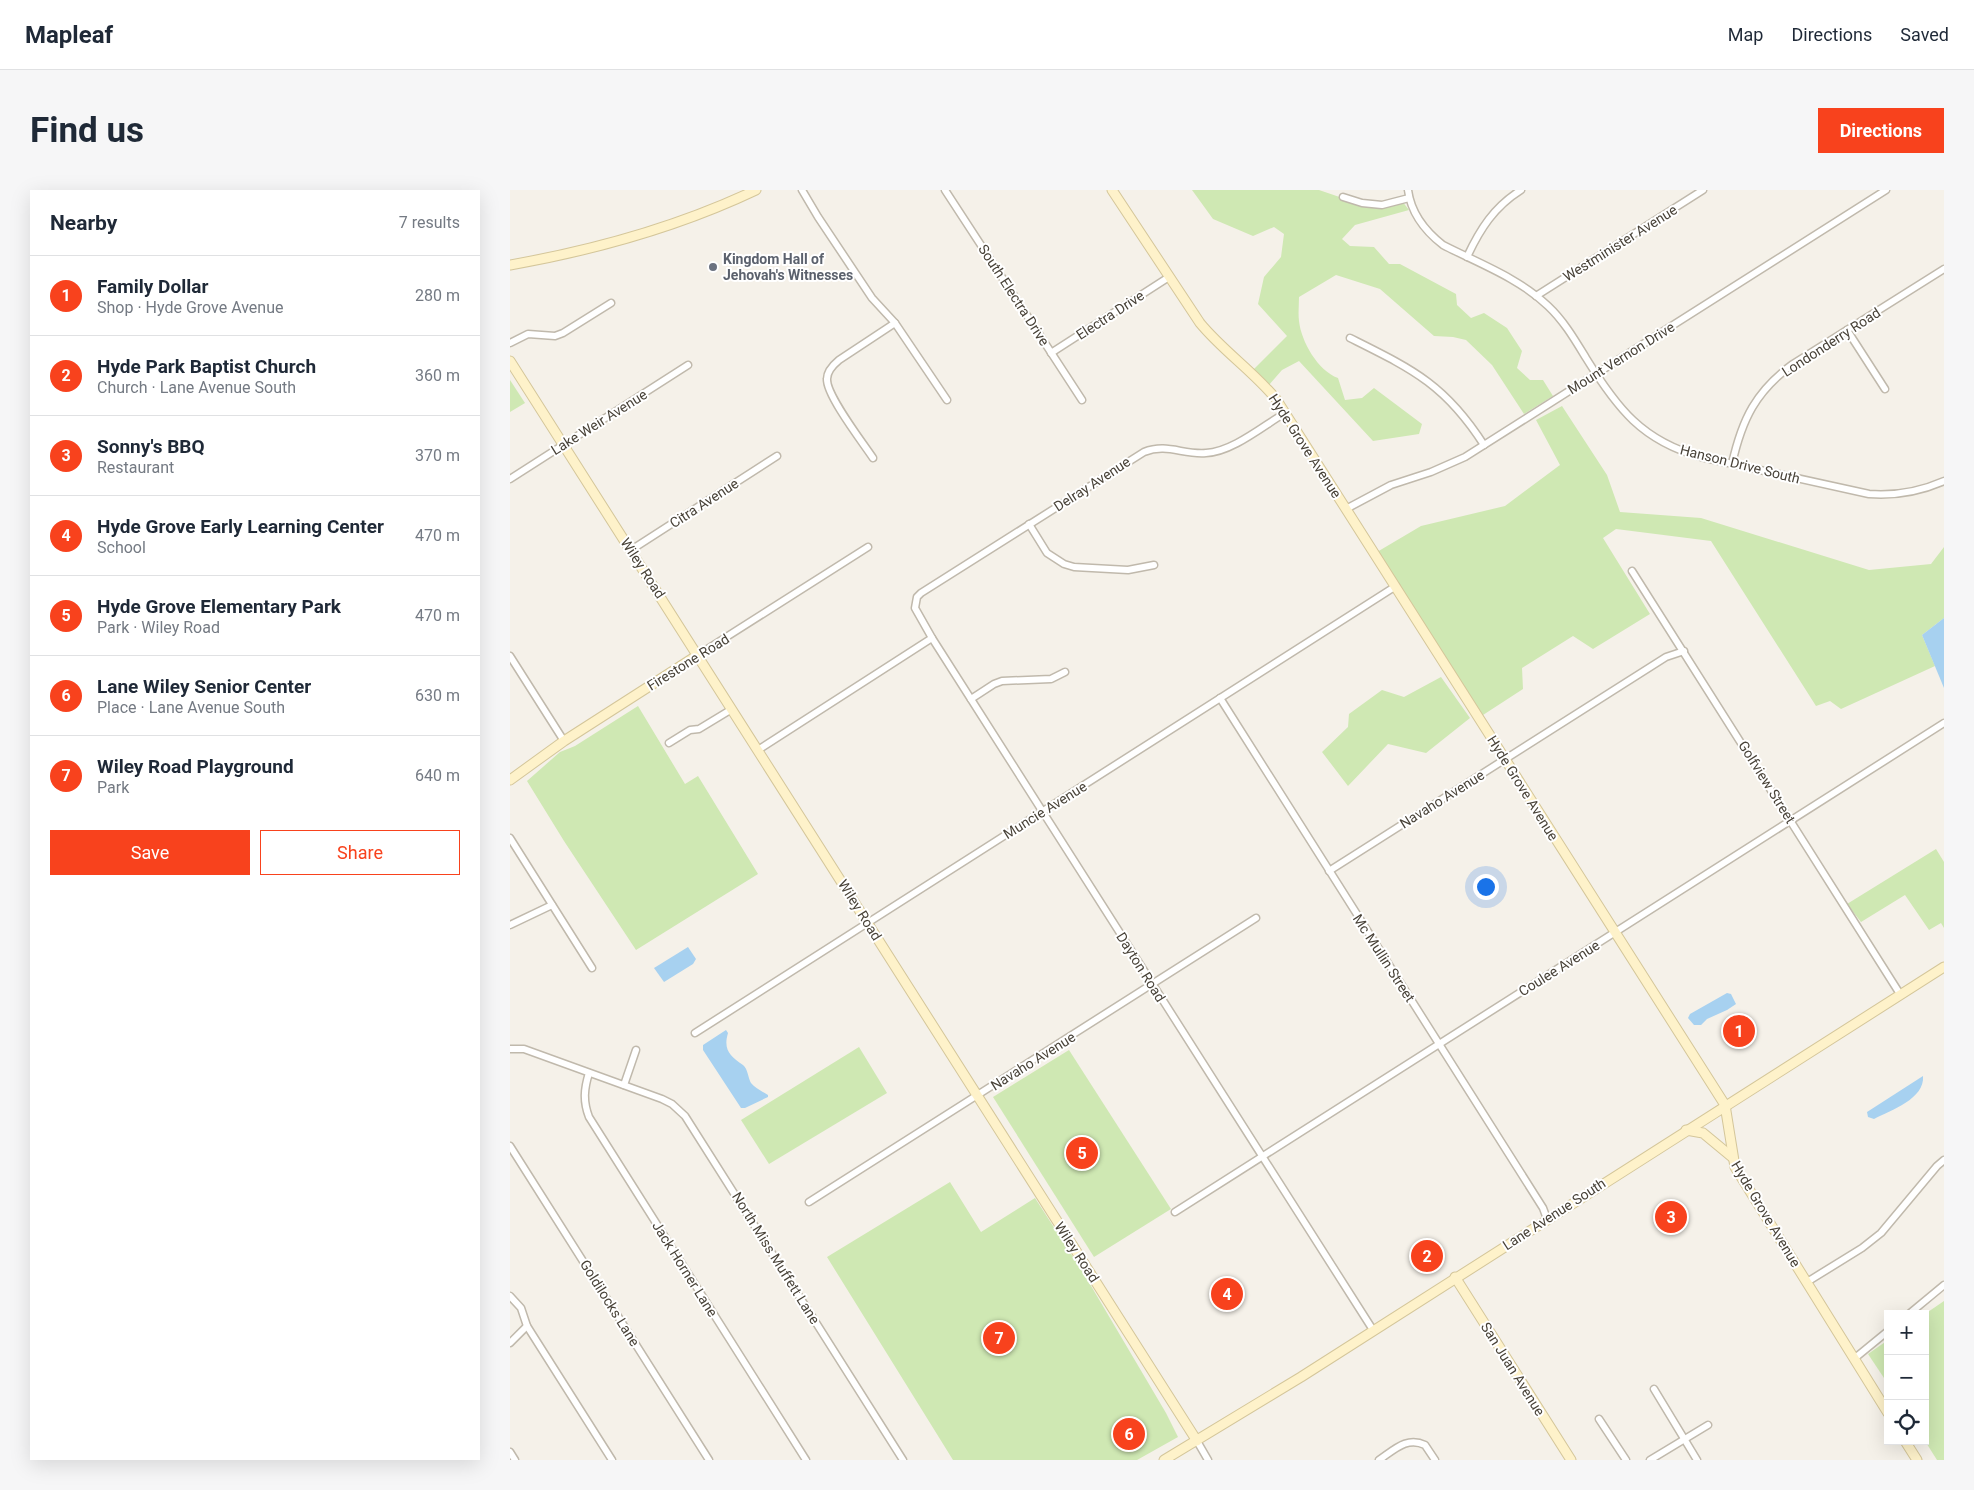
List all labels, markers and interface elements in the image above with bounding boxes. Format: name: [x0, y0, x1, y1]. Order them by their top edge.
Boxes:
text: Mapleaf: [25, 21, 113, 49]
text: Map: [1728, 24, 1763, 45]
text: Directions: [1791, 24, 1872, 45]
text: Saved: [1900, 24, 1949, 45]
button: Directions: [1818, 108, 1944, 153]
text: Find us: [30, 110, 144, 151]
street label: Westminister Avenue: [1560, 201, 1680, 285]
text: Nearby: [50, 211, 117, 235]
text: 7 results: [399, 213, 460, 232]
street label: South Electra Drive: [975, 241, 1053, 349]
place label: Kingdom Hall of Jehovah's Witnesses: [723, 251, 853, 283]
marker: Kingdom Hall of Jehovah's Witnesses: [707, 261, 719, 273]
text: Family Dollar: [97, 275, 208, 298]
text: 1: [61, 286, 71, 305]
text: 280 m: [415, 286, 460, 305]
street label: Electra Drive: [1073, 287, 1147, 343]
text: Shop · Hyde Grove Avenue: [97, 298, 284, 317]
street label: Londonderry Road: [1779, 304, 1883, 380]
street label: Mount Vernon Drive: [1565, 319, 1677, 397]
text: Hyde Park Baptist Church: [97, 355, 316, 378]
text: 2: [61, 366, 71, 385]
text: 360 m: [415, 366, 460, 385]
text: Church · Lane Avenue South: [97, 378, 296, 397]
street label: Lake Weir Avenue: [548, 386, 650, 458]
street label: Hyde Grove Avenue: [1265, 391, 1345, 501]
text: Sonny's BBQ: [97, 435, 205, 458]
street label: Hanson Drive South: [1678, 441, 1802, 487]
text: 3: [61, 446, 71, 465]
text: 370 m: [415, 446, 460, 465]
street label: Delray Avenue: [1051, 453, 1133, 515]
text: Restaurant: [97, 458, 174, 477]
street label: Citra Avenue: [667, 475, 741, 531]
text: Hyde Grove Early Learning Center: [97, 515, 384, 538]
text: 4: [61, 526, 71, 545]
text: 470 m: [415, 526, 460, 545]
street label: Wiley Road: [618, 535, 668, 601]
text: School: [97, 538, 146, 557]
text: Hyde Grove Elementary Park: [97, 595, 341, 618]
text: 5: [61, 606, 71, 625]
text: 470 m: [415, 606, 460, 625]
text: Park · Wiley Road: [97, 618, 220, 637]
street label: Firestone Road: [644, 630, 732, 694]
text: Lane Wiley Senior Center: [97, 675, 311, 698]
text: 6: [61, 686, 71, 705]
text: 630 m: [415, 686, 460, 705]
text: Place · Lane Avenue South: [97, 698, 285, 717]
street label: Hyde Grove Avenue: [1484, 733, 1562, 843]
street label: Golfview Street: [1735, 738, 1799, 827]
text: Wiley Road Playground: [97, 755, 294, 778]
text: 7: [61, 766, 71, 785]
text: 640 m: [415, 766, 460, 785]
street label: Navaho Avenue: [1397, 767, 1487, 831]
text: Park: [97, 778, 129, 797]
street label: Muncie Avenue: [1000, 778, 1090, 842]
button: Save: [50, 830, 250, 875]
button: Share: [260, 830, 460, 875]
your location: [1473, 874, 1499, 900]
street label: Wiley Road: [835, 877, 885, 943]
street label: Mc Mullin Street: [1350, 911, 1419, 1005]
street label: Dayton Road: [1113, 929, 1169, 1005]
street label: Coulee Avenue: [1516, 937, 1602, 999]
pin: 1: [1723, 1012, 1755, 1050]
street label: Navaho Avenue: [988, 1029, 1078, 1093]
pin: 5: [1066, 1134, 1098, 1172]
street label: Hyde Grove Avenue: [1728, 1158, 1804, 1270]
street label: Lane Avenue South: [1500, 1175, 1608, 1253]
street label: North Miss Muffett Lane: [729, 1189, 823, 1327]
pin: 3: [1655, 1198, 1687, 1236]
street label: Jack Horner Lane: [649, 1218, 721, 1320]
street label: Wiley Road: [1052, 1219, 1102, 1285]
pin: 2: [1411, 1237, 1443, 1275]
street label: Goldilocks Lane: [577, 1257, 643, 1349]
pin: 4: [1211, 1275, 1243, 1313]
map controls: [1884, 1310, 1929, 1445]
button: +: [1884, 1310, 1929, 1355]
pin: 7: [983, 1319, 1015, 1357]
street label: San Juan Avenue: [1478, 1319, 1548, 1419]
button: −: [1884, 1355, 1929, 1400]
button: locate: [1884, 1400, 1929, 1445]
pin: 6: [1113, 1415, 1145, 1453]

